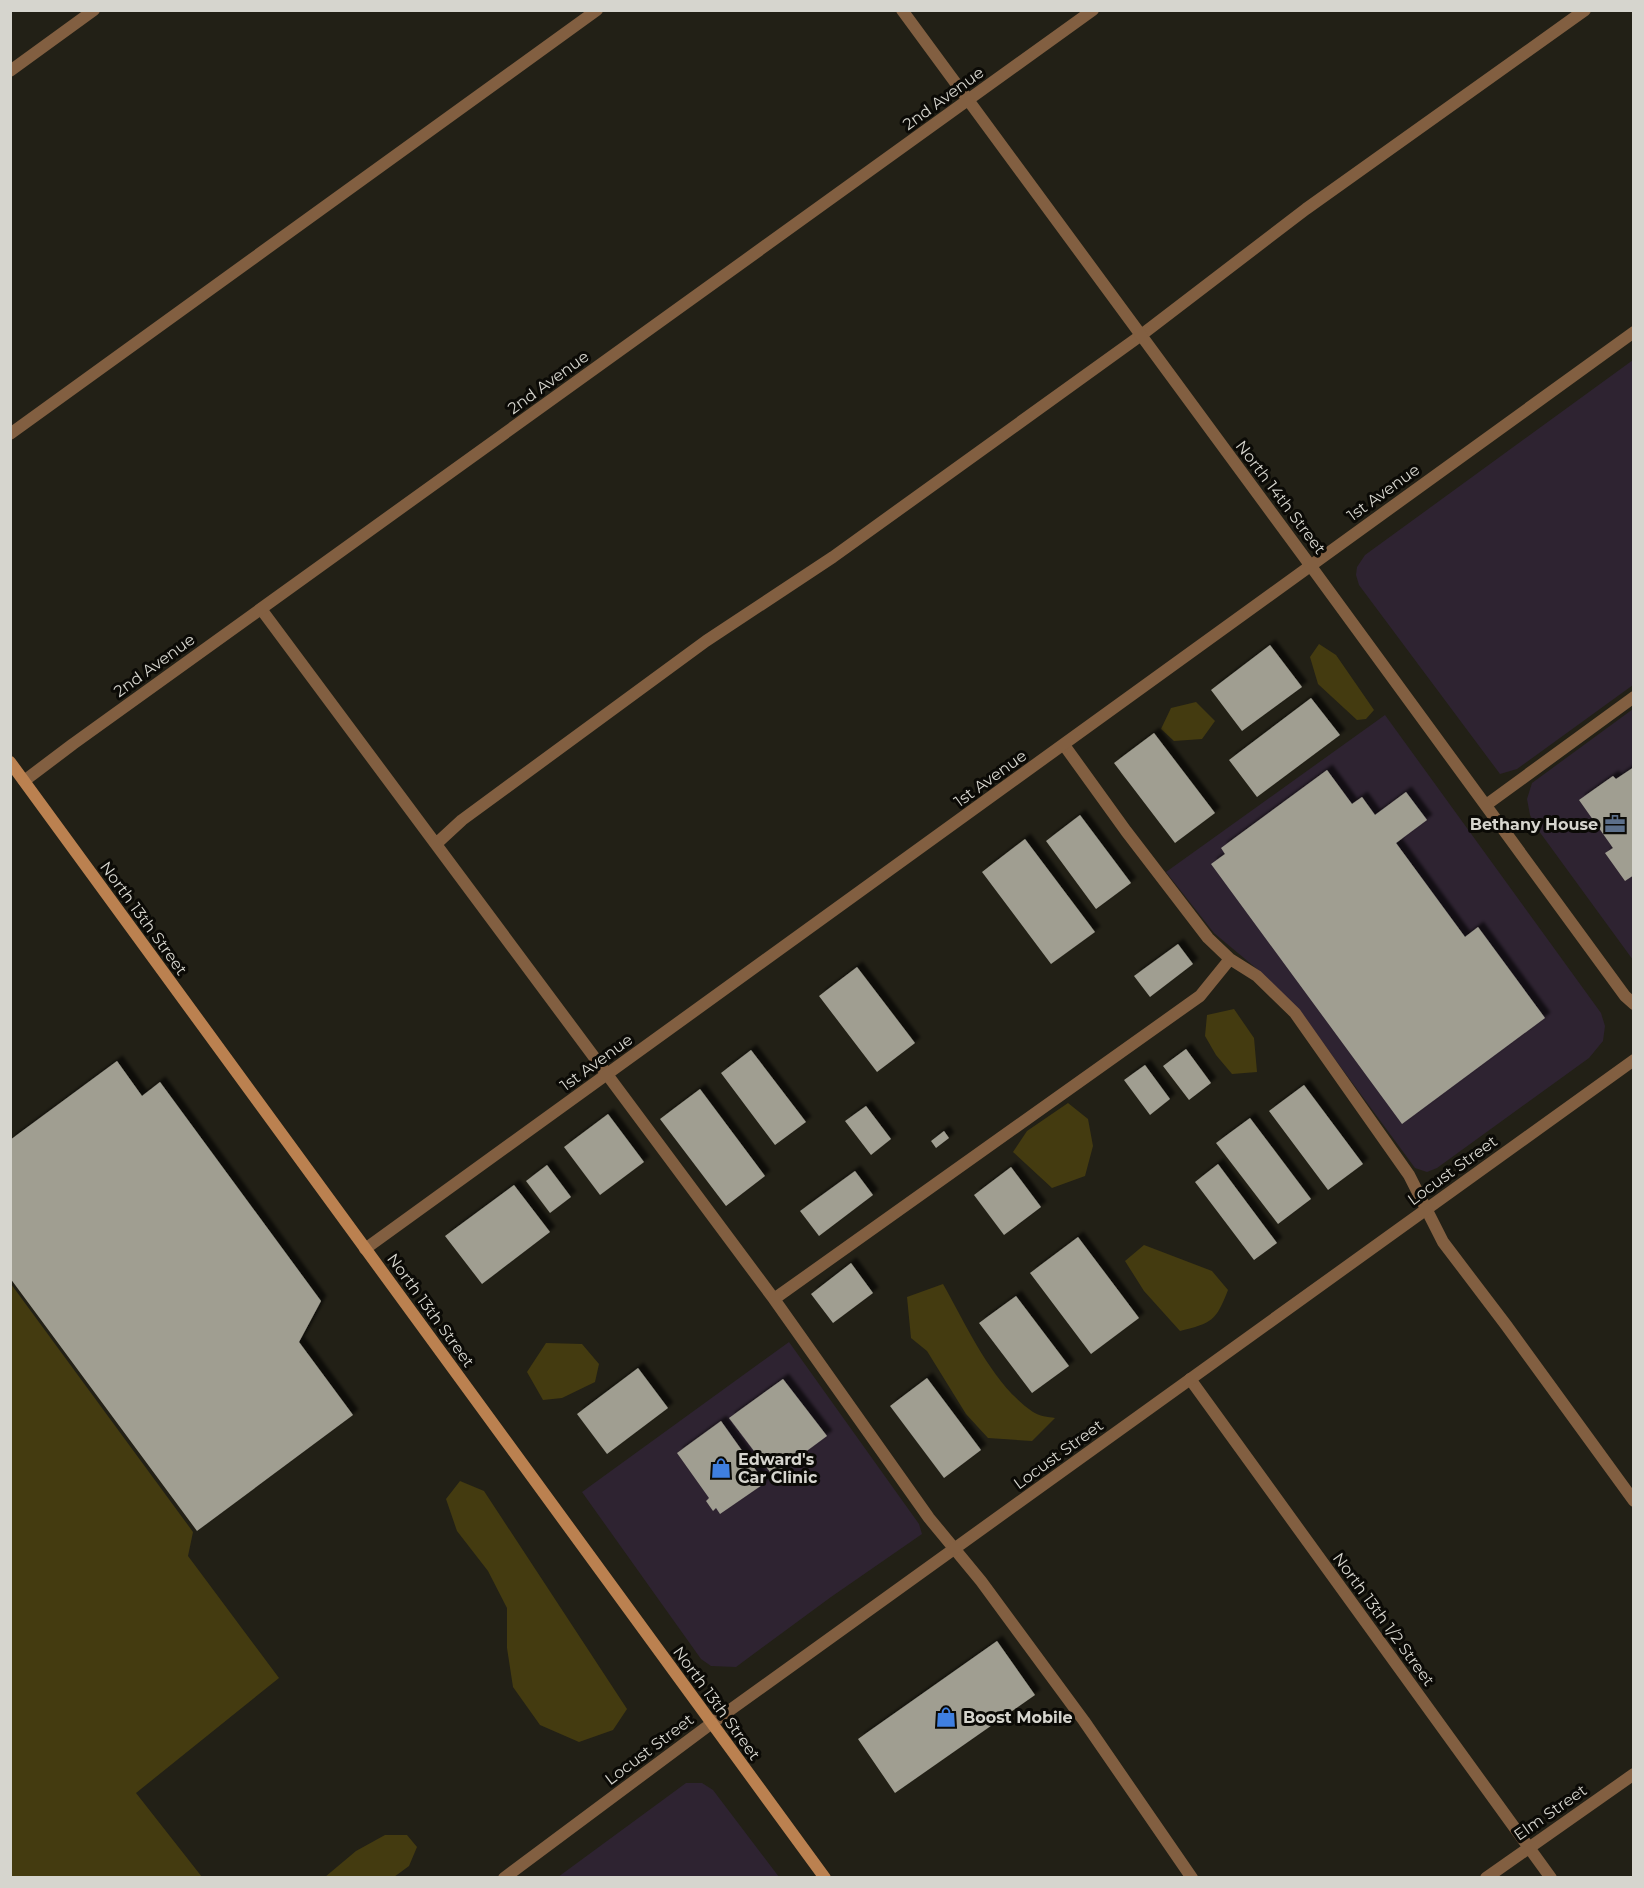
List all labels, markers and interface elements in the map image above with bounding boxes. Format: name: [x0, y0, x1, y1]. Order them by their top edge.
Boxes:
street label: 2nd Avenue: [899, 63, 987, 134]
street label: 2nd Avenue: [504, 347, 592, 418]
street label: North 14th Street: [1232, 437, 1330, 558]
street label: 1st Avenue: [1343, 460, 1423, 525]
street label: 2nd Avenue: [110, 630, 198, 701]
street label: 1st Avenue: [950, 746, 1030, 811]
office icon: Bethany House: [1603, 812, 1627, 836]
place label: Bethany House: [1470, 815, 1598, 834]
street label: North 13th Street: [96, 858, 192, 979]
street label: 1st Avenue: [556, 1030, 636, 1095]
street label: Locust Street: [1404, 1131, 1501, 1209]
street label: North 13th Street: [383, 1250, 479, 1371]
street label: Locust Street: [1010, 1415, 1107, 1493]
place label: Edward's Car Clinic: [738, 1450, 818, 1487]
shop icon: Edward's Car Clinic: [709, 1456, 733, 1480]
street label: North 13th 1/2 Street: [1329, 1549, 1439, 1690]
street label: North 13th Street: [669, 1643, 765, 1764]
shop icon: Boost Mobile: [934, 1705, 958, 1729]
place label: Boost Mobile: [963, 1708, 1073, 1727]
street label: Locust Street: [601, 1710, 698, 1789]
street label: Elm Street: [1510, 1780, 1591, 1844]

